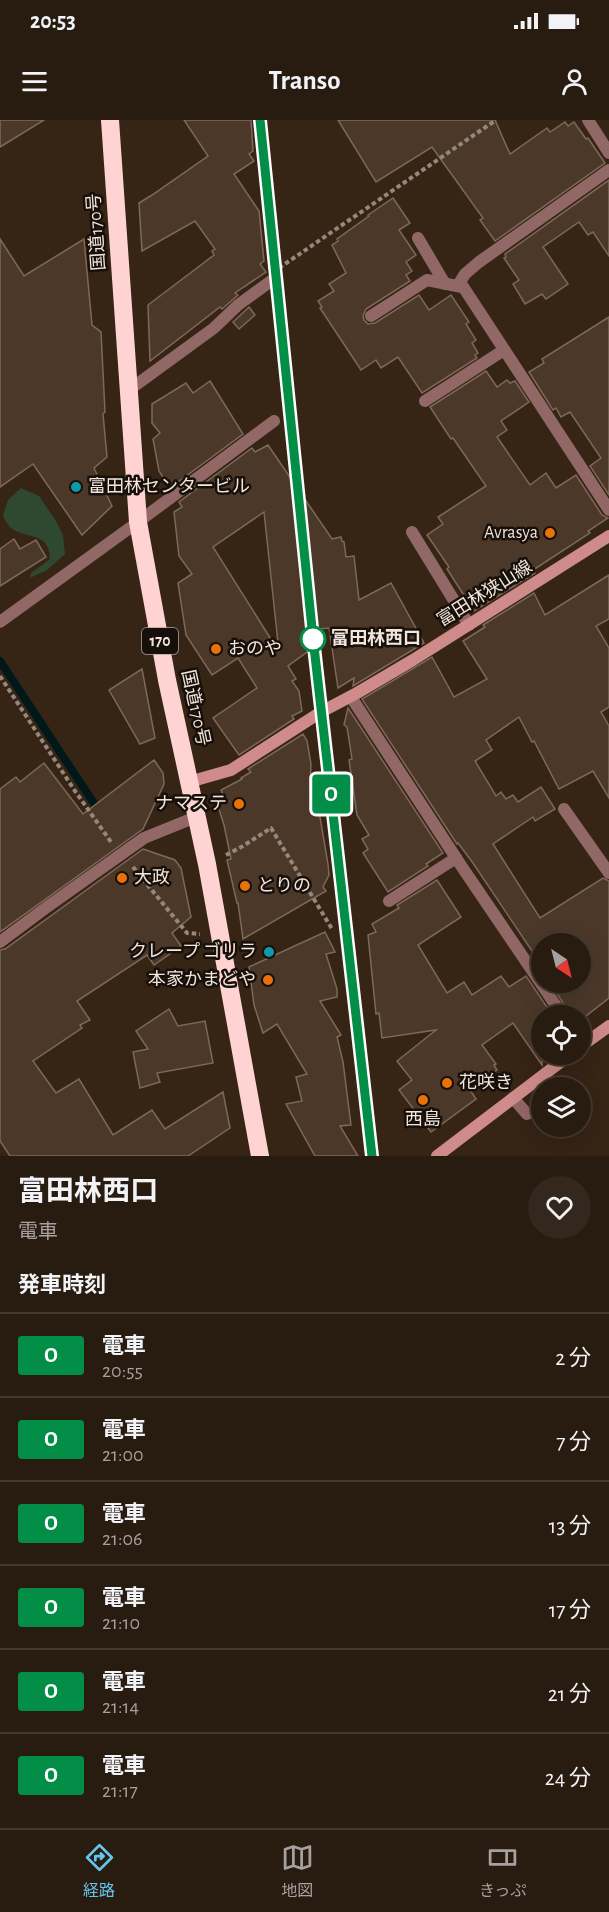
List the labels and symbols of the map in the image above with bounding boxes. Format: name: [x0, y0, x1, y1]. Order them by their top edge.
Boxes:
street label: 国道170号: [83, 193, 109, 271]
place label: 富田林センタービル: [88, 477, 250, 496]
marker: 富田林センタービル: [69, 480, 83, 494]
place label: Avrasya: [484, 524, 538, 542]
marker: Avrasya: [543, 526, 557, 540]
street label: 富田林狭山線: [433, 556, 536, 630]
marker: 富田林西口: [300, 626, 326, 652]
road number: 170: [142, 628, 178, 654]
place label: 富田林西口: [331, 629, 421, 648]
place label: おのや: [228, 639, 282, 658]
marker: おのや: [209, 642, 223, 656]
street label: 国道170号: [178, 668, 214, 748]
line badge: O: [312, 774, 350, 814]
place label: ナマステ: [155, 795, 227, 813]
marker: ナマステ: [232, 797, 246, 811]
place label: 大政: [134, 868, 170, 887]
marker: 大政: [115, 871, 129, 885]
place label: とりの: [257, 876, 311, 895]
marker: とりの: [238, 879, 252, 893]
north arrow: [531, 933, 591, 993]
place label: クレープ ゴリラ: [129, 941, 257, 961]
marker: クレープ ゴリラ: [262, 945, 276, 959]
place label: 本家かまどや: [148, 970, 256, 989]
marker: 本家かまどや: [261, 973, 275, 987]
place label: 花咲き: [459, 1072, 513, 1092]
marker: 花咲き: [440, 1076, 454, 1090]
marker: 西島: [416, 1093, 430, 1107]
place label: 西島: [405, 1109, 441, 1129]

